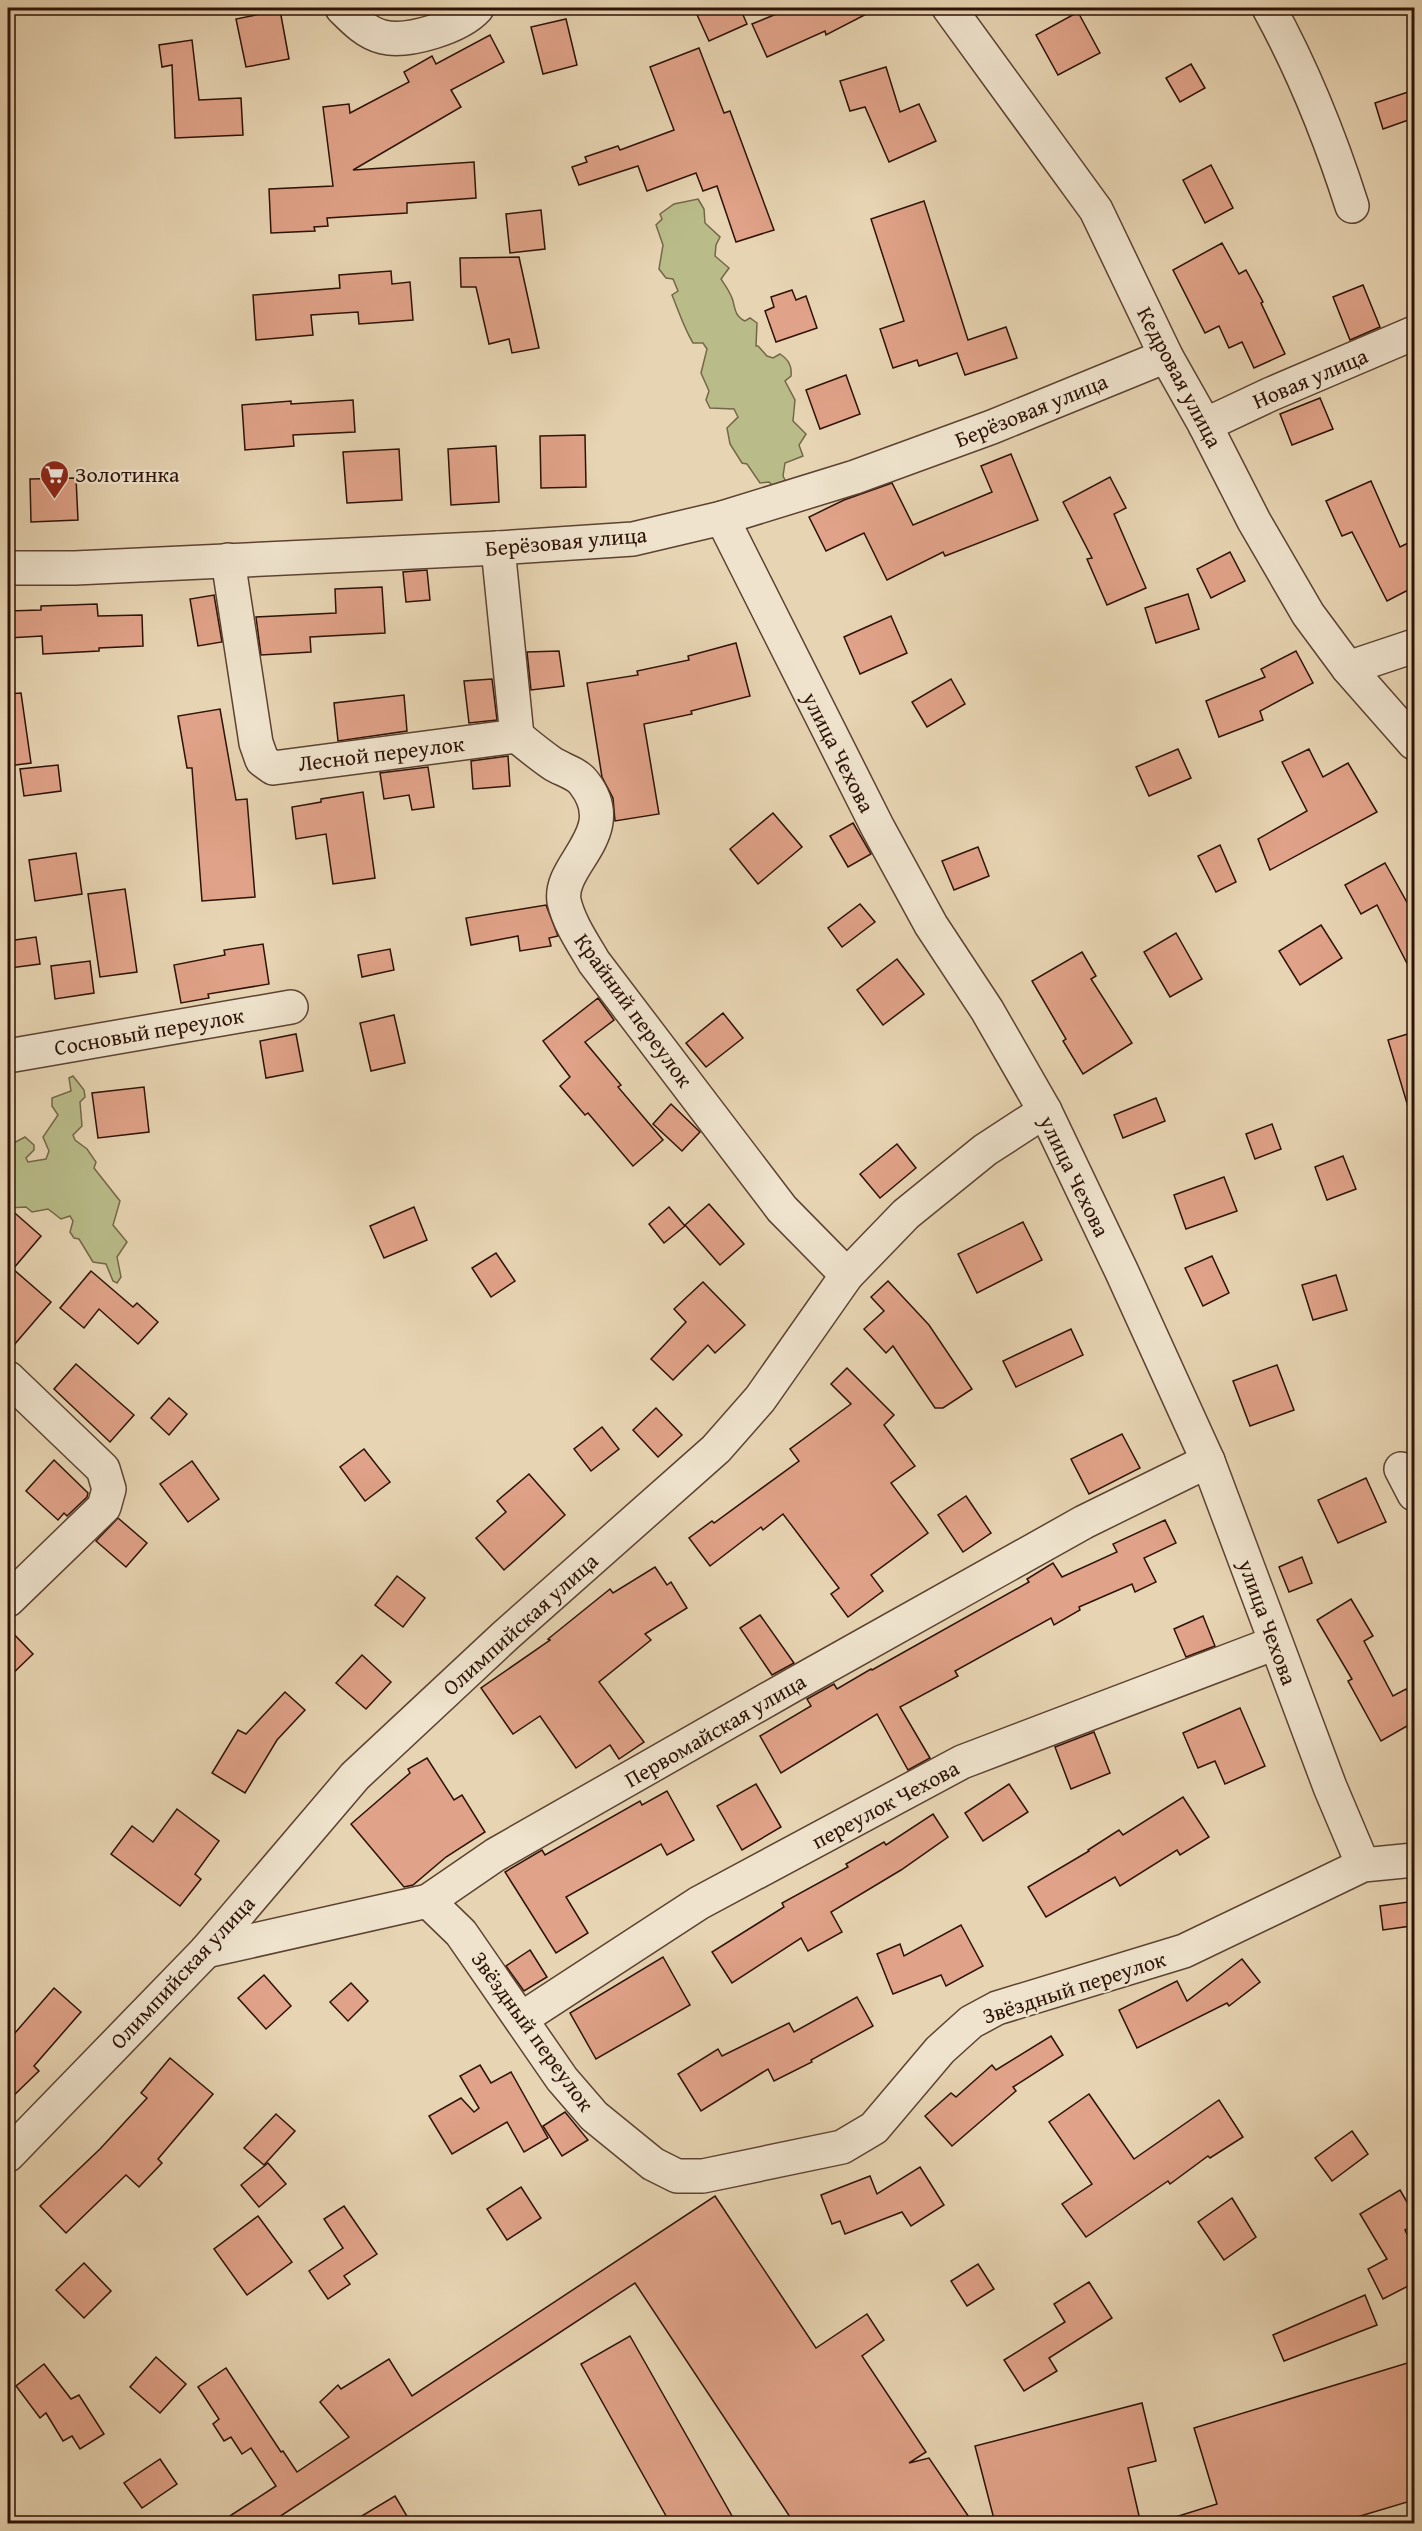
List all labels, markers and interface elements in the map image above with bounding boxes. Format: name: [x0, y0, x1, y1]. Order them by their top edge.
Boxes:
street label: Кедровая улица: [1129, 301, 1231, 454]
street label: Новая улица: [1247, 339, 1373, 417]
street label: Берёзовая улица: [950, 365, 1113, 455]
supermarket icon: Золотинка: [38, 458, 70, 500]
place label: Золотинка: [75, 458, 180, 490]
street label: Берёзовая улица: [484, 518, 649, 564]
street label: улица Чехова: [794, 685, 883, 818]
street label: Лесной переулок: [296, 727, 466, 779]
street label: Крайний переулок: [567, 926, 701, 1094]
street label: Сосновый переулок: [52, 998, 247, 1063]
street label: улица Чехова: [1031, 1109, 1118, 1243]
street label: Олимпийская улица: [435, 1545, 605, 1703]
street label: улица Чехова: [1230, 1554, 1306, 1690]
street label: Первомайская улица: [618, 1665, 812, 1795]
street label: переулок Чехова: [805, 1751, 965, 1856]
street label: Олимпийская улица: [102, 1888, 262, 2056]
street label: Звёздный переулок: [978, 1942, 1170, 2032]
street label: Звёздный переулок: [464, 1944, 602, 2118]

